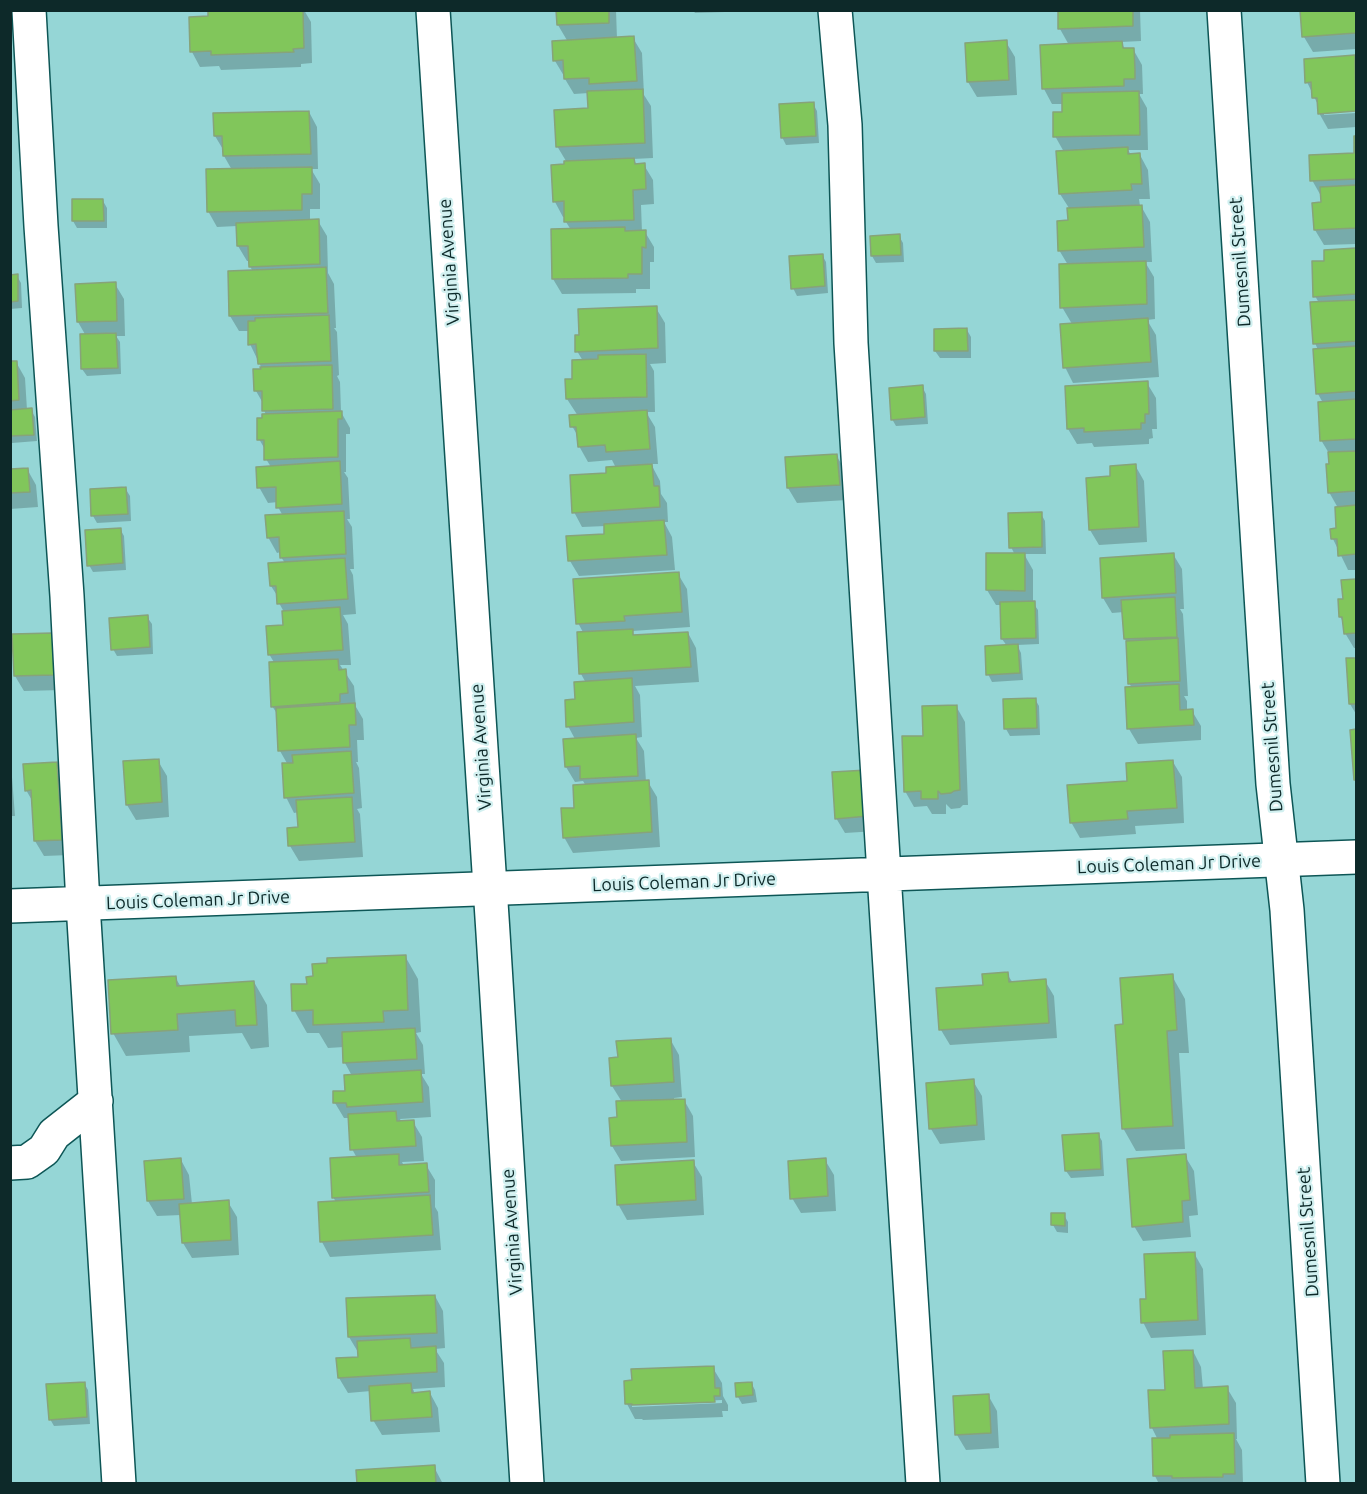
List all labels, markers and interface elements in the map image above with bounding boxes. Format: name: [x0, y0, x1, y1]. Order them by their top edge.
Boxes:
street label: Dumesnil Street: [1225, 196, 1255, 328]
street label: Virginia Avenue: [434, 198, 464, 326]
street label: Dumesnil Street: [1257, 681, 1287, 813]
street label: Virginia Avenue: [466, 683, 496, 811]
street label: Louis Coleman Jr Drive: [1077, 850, 1261, 878]
street label: Louis Coleman Jr Drive: [592, 868, 776, 896]
street label: Louis Coleman Jr Drive: [106, 886, 290, 914]
street label: Dumesnil Street: [1293, 1166, 1323, 1298]
street label: Virginia Avenue: [497, 1168, 527, 1296]

